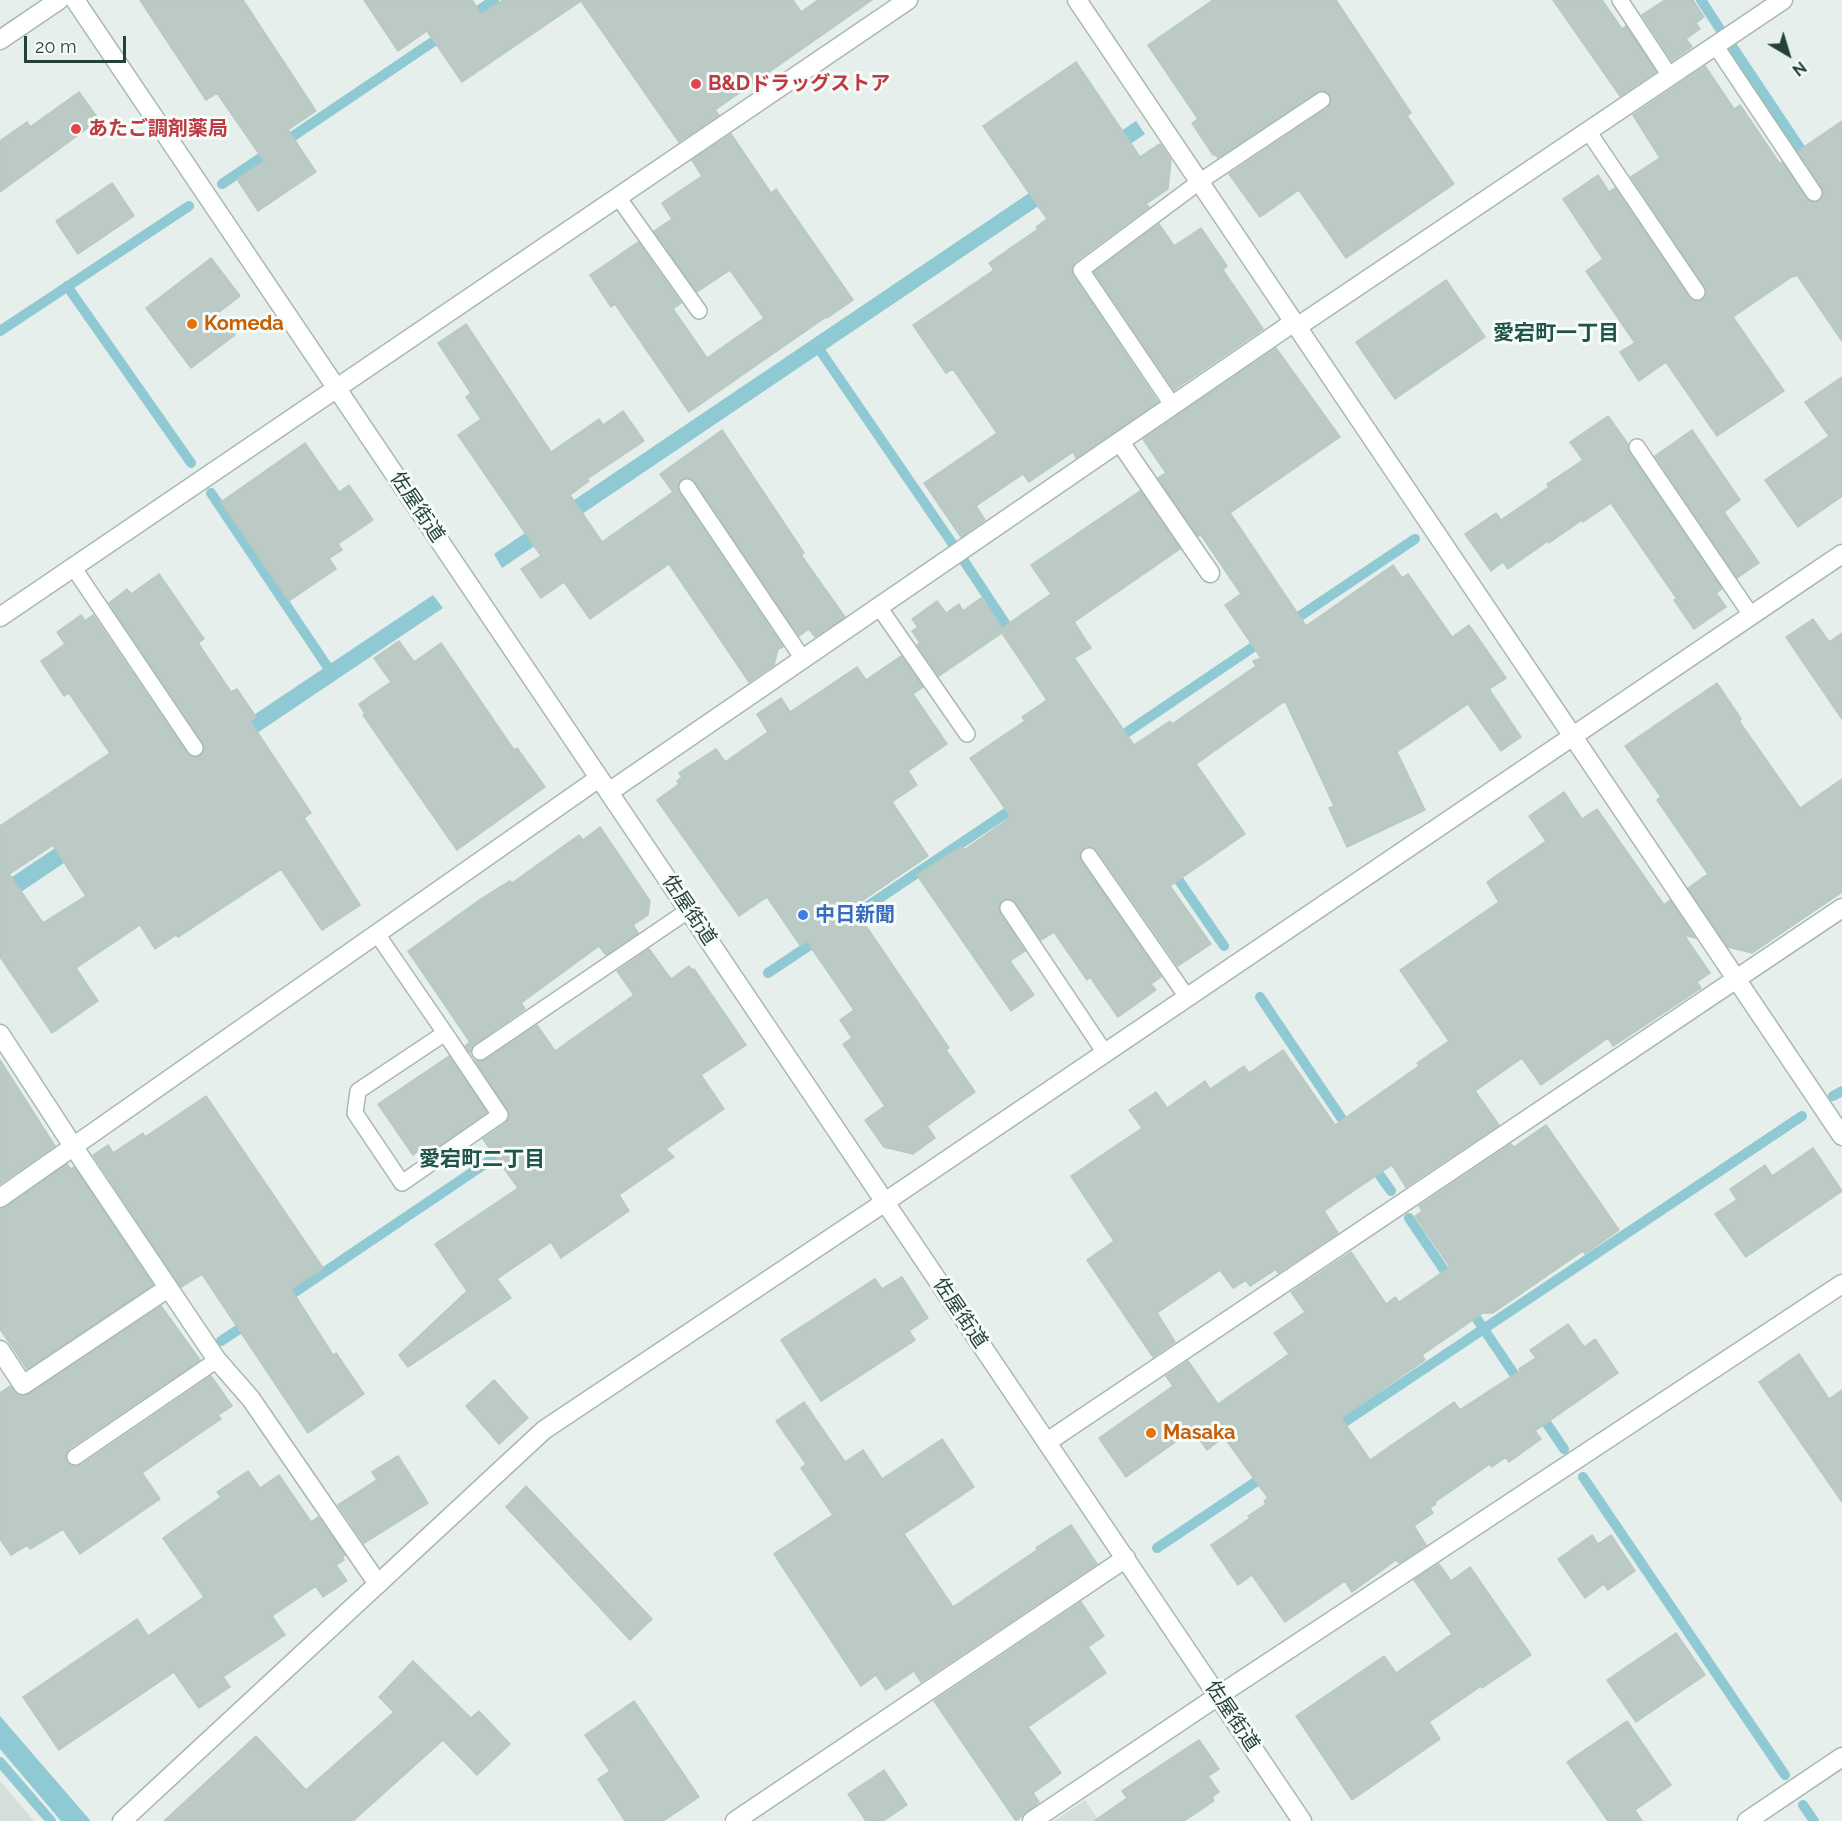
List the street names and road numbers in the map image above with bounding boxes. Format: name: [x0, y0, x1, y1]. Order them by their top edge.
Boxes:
street label: 佐屋街道: [385, 467, 449, 547]
street label: 佐屋街道: [657, 870, 721, 950]
street label: 佐屋街道: [928, 1273, 992, 1353]
street label: 佐屋街道: [1200, 1676, 1264, 1756]

